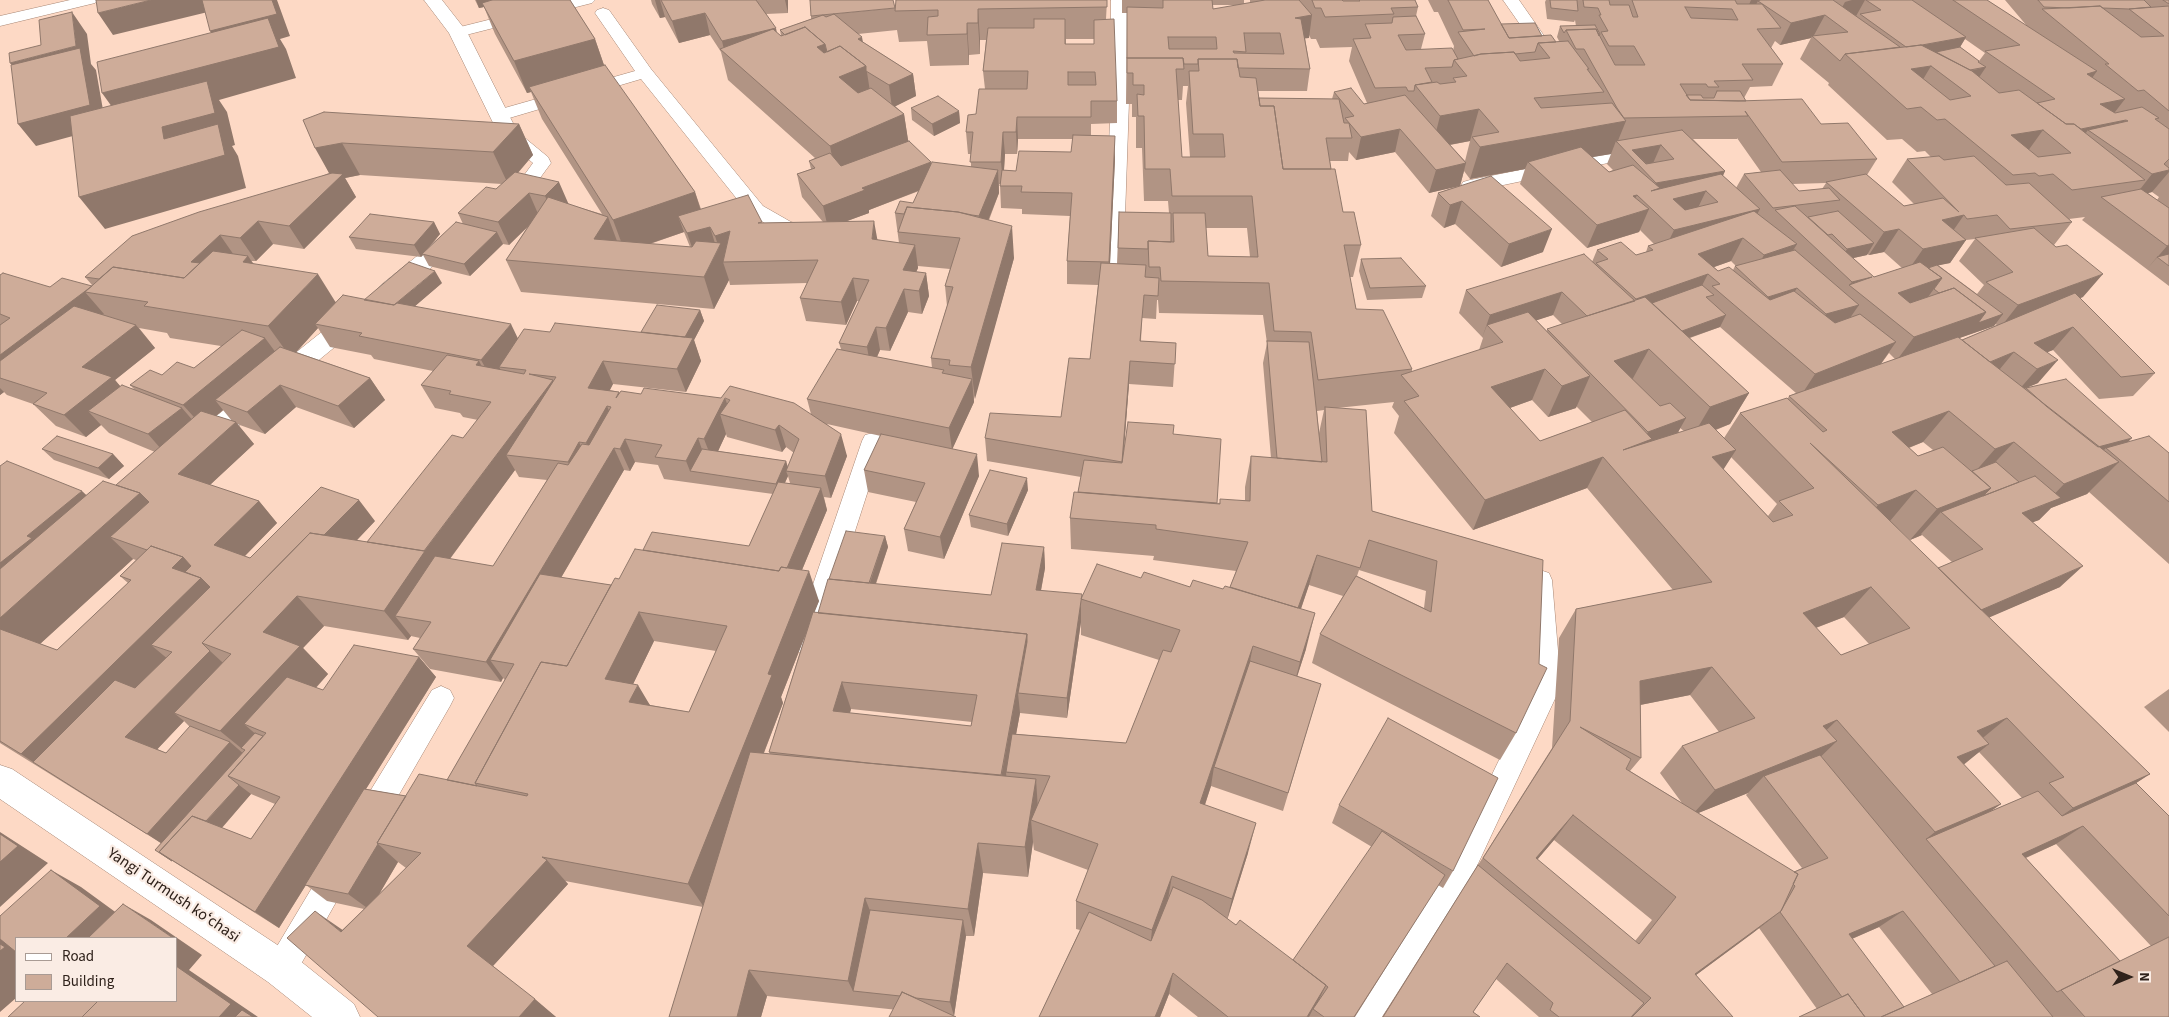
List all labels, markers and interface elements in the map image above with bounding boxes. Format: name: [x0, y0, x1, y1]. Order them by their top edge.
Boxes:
street label: Yangi Turmush koʻchasi: [103, 845, 243, 947]
legend: [15, 937, 178, 1002]
text: Road: [62, 946, 94, 967]
north arrow: [2104, 952, 2154, 1002]
text: Building: [62, 971, 114, 992]
text: N: [2134, 972, 2154, 982]

